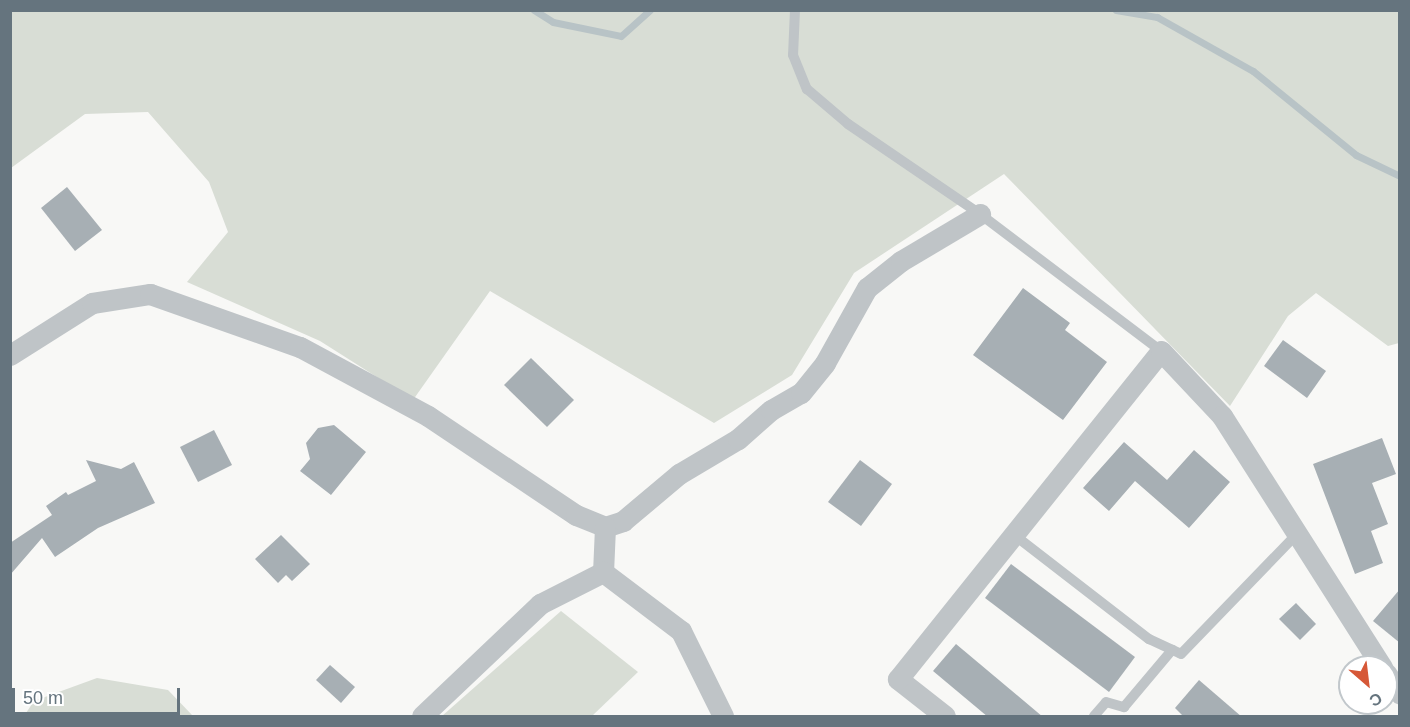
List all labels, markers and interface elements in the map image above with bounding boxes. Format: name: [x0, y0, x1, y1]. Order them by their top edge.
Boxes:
north arrow: [1338, 655, 1398, 715]
scale bar: [15, 676, 183, 714]
text: 50 m: [23, 688, 63, 708]
text: С: [1367, 689, 1385, 710]

